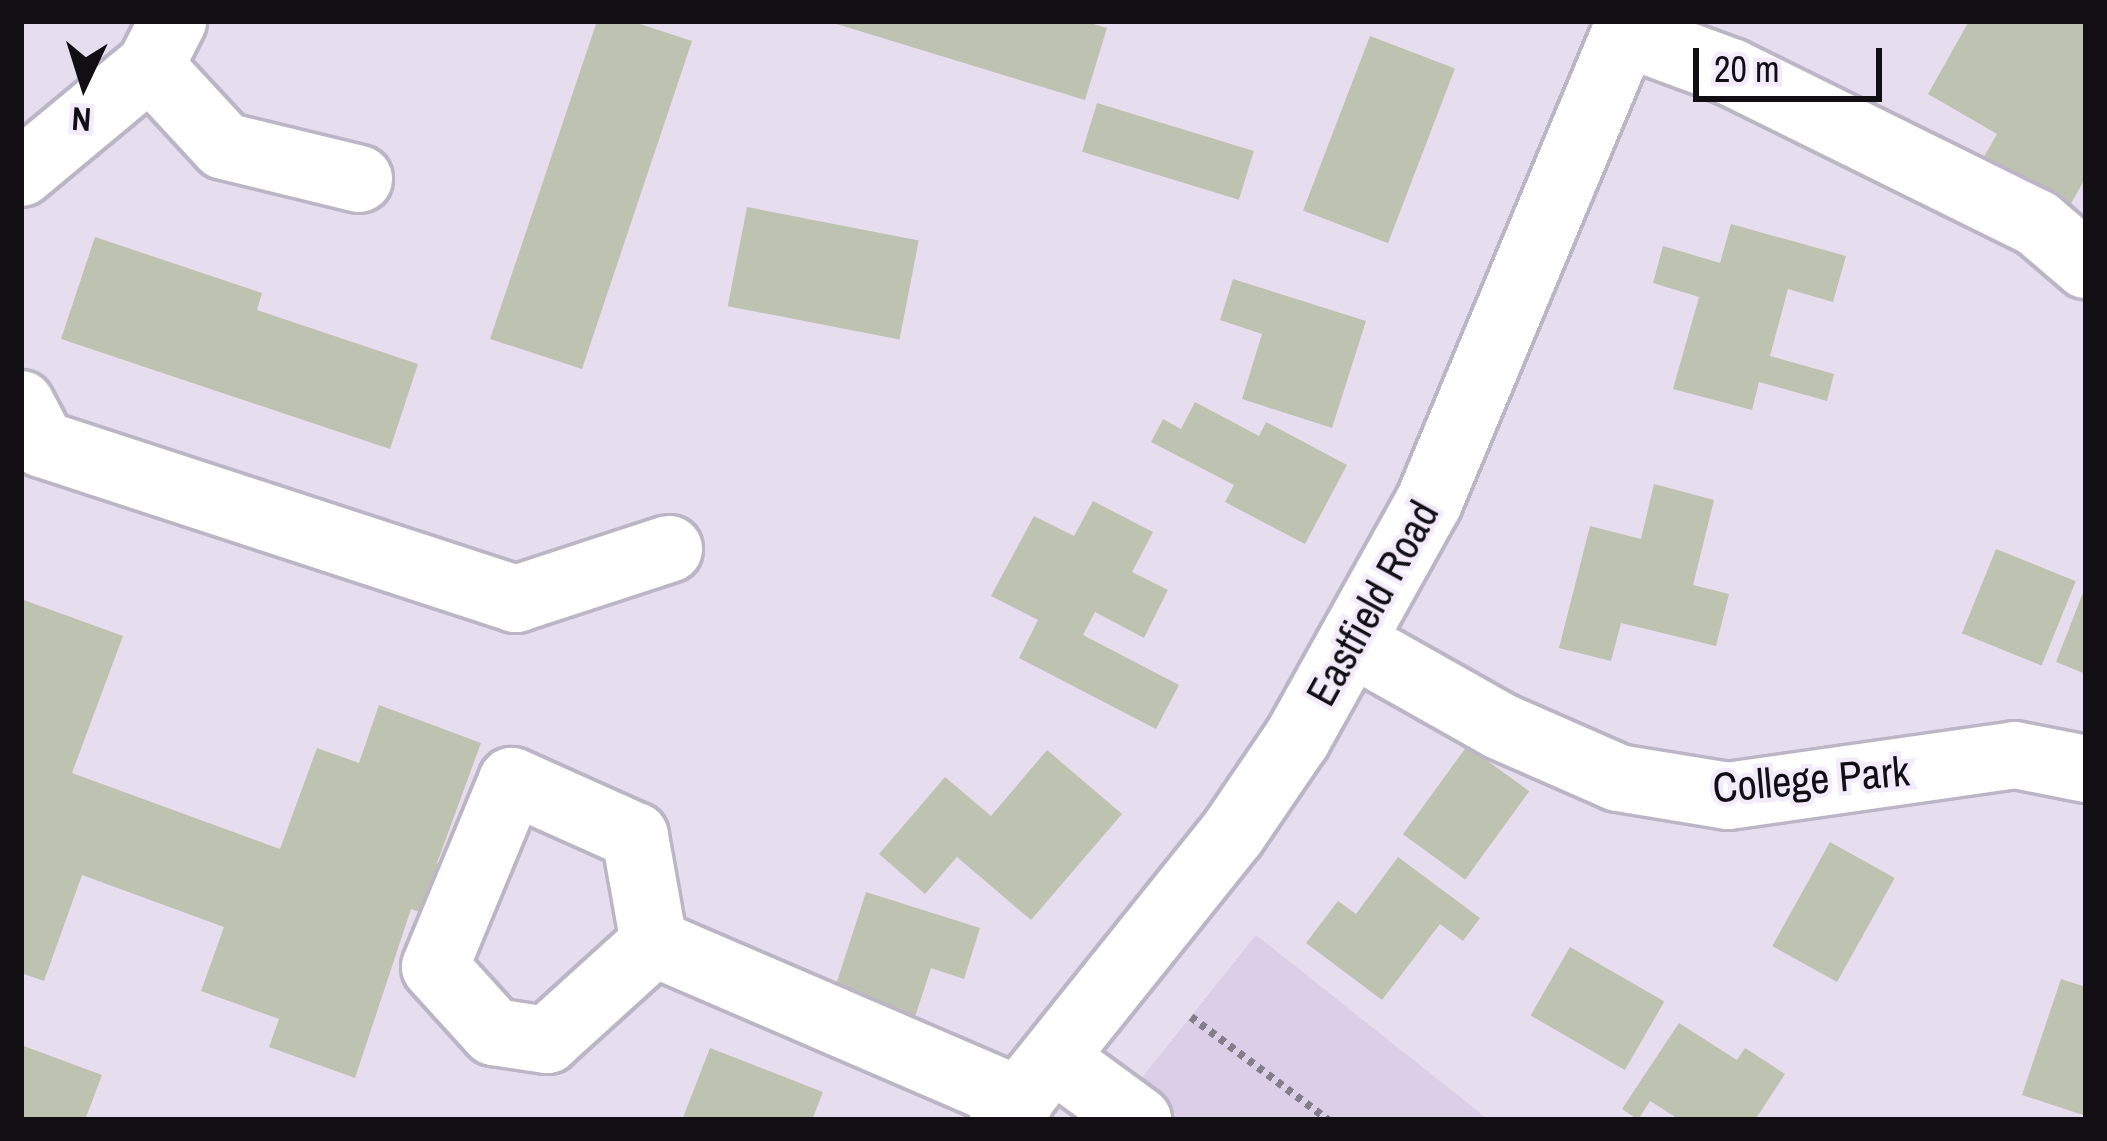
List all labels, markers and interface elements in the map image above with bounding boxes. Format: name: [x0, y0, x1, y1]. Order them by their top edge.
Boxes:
north arrow: [24, 24, 144, 144]
scale bar: [1699, 24, 1888, 98]
text: 20 m: [1714, 45, 1780, 93]
text: N: [70, 97, 93, 143]
street label: Eastfield Road: [1295, 492, 1449, 714]
street label: College Park: [1711, 745, 1911, 813]

